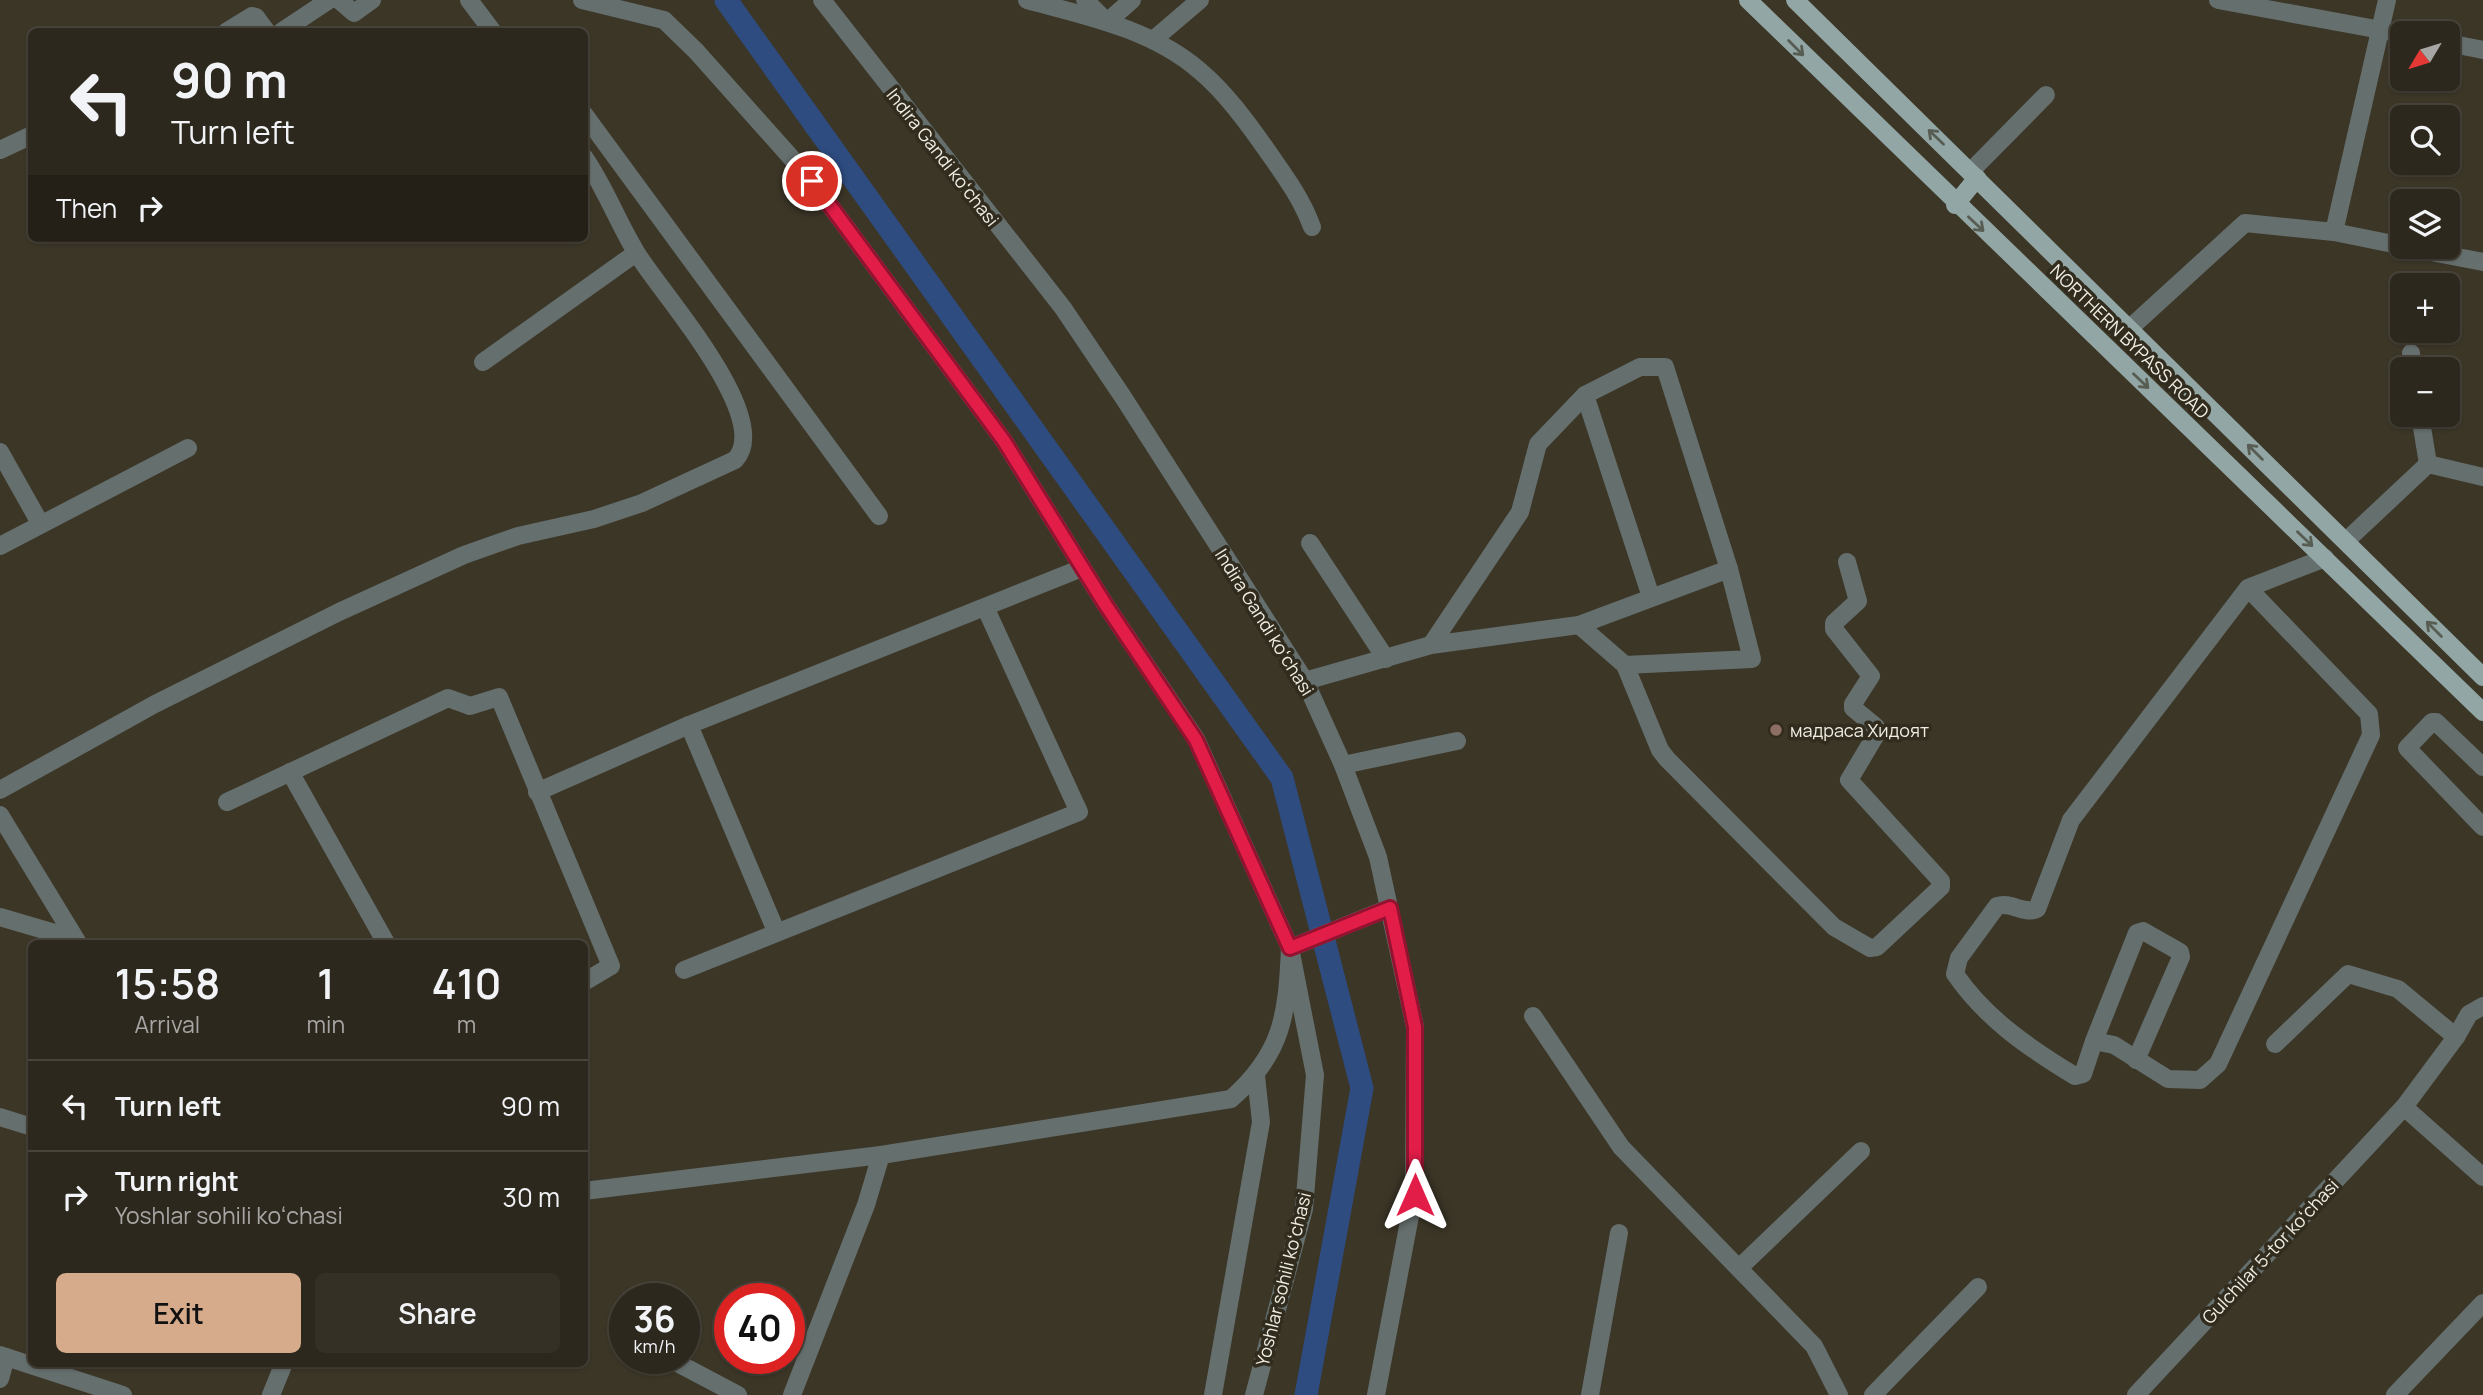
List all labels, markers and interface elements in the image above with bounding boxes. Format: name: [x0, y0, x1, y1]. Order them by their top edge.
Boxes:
north arrow: [2390, 21, 2460, 91]
map controls: [2390, 21, 2460, 427]
one-way arrow: [1788, 39, 1805, 56]
text: 90 m: [171, 46, 288, 113]
icon: left: [56, 56, 147, 147]
street label: Indira Gandi koʻchasi: [882, 83, 1004, 231]
button: search: [2390, 105, 2460, 175]
text: Turn left: [171, 110, 295, 154]
one-way arrow: [1928, 129, 1945, 146]
pin: [782, 151, 842, 211]
icon: arrive: [793, 162, 831, 200]
icon: right: [131, 189, 169, 227]
button: layers: [2390, 189, 2460, 259]
text: Then: [56, 190, 117, 226]
one-way arrow: [1967, 216, 1984, 233]
street label: NORTHERN BYPASS ROAD: [2045, 259, 2215, 423]
button: +: [2390, 273, 2460, 343]
button: −: [2390, 357, 2460, 427]
one-way arrow: [2133, 372, 2150, 389]
one-way arrow: [2247, 443, 2264, 460]
one-way arrow: [2296, 530, 2313, 547]
street label: Indira Gandi koʻchasi: [1210, 544, 1320, 700]
one-way arrow: [2426, 620, 2443, 637]
place label: мадраса Хидоят: [1790, 718, 1929, 742]
marker: мадраса Хидоят: [1768, 722, 1784, 738]
text: 15:58: [114, 954, 220, 1012]
text: 1: [317, 954, 335, 1012]
text: 410: [432, 954, 502, 1012]
text: Arrival: [134, 1008, 200, 1040]
text: min: [307, 1008, 345, 1040]
text: m: [457, 1008, 476, 1040]
icon: left: [56, 1087, 94, 1125]
text: Turn left: [115, 1088, 222, 1124]
text: 90 m: [501, 1088, 560, 1124]
position arrow: [1378, 1158, 1452, 1232]
text: Turn right: [115, 1163, 239, 1199]
street label: Gulchilar 5-tor koʻchasi: [2196, 1173, 2344, 1329]
icon: right: [56, 1178, 94, 1216]
text: 30 m: [503, 1179, 560, 1215]
street label: Yoshlar sohili koʻchasi: [1250, 1190, 1316, 1368]
text: Yoshlar sohili koʻchasi: [115, 1199, 343, 1231]
button: Exit: [56, 1273, 301, 1353]
button: Share: [315, 1273, 560, 1353]
speed limit sign: 40: [714, 1283, 805, 1374]
text: 36: [633, 1295, 676, 1343]
text: km/h: [634, 1334, 675, 1358]

